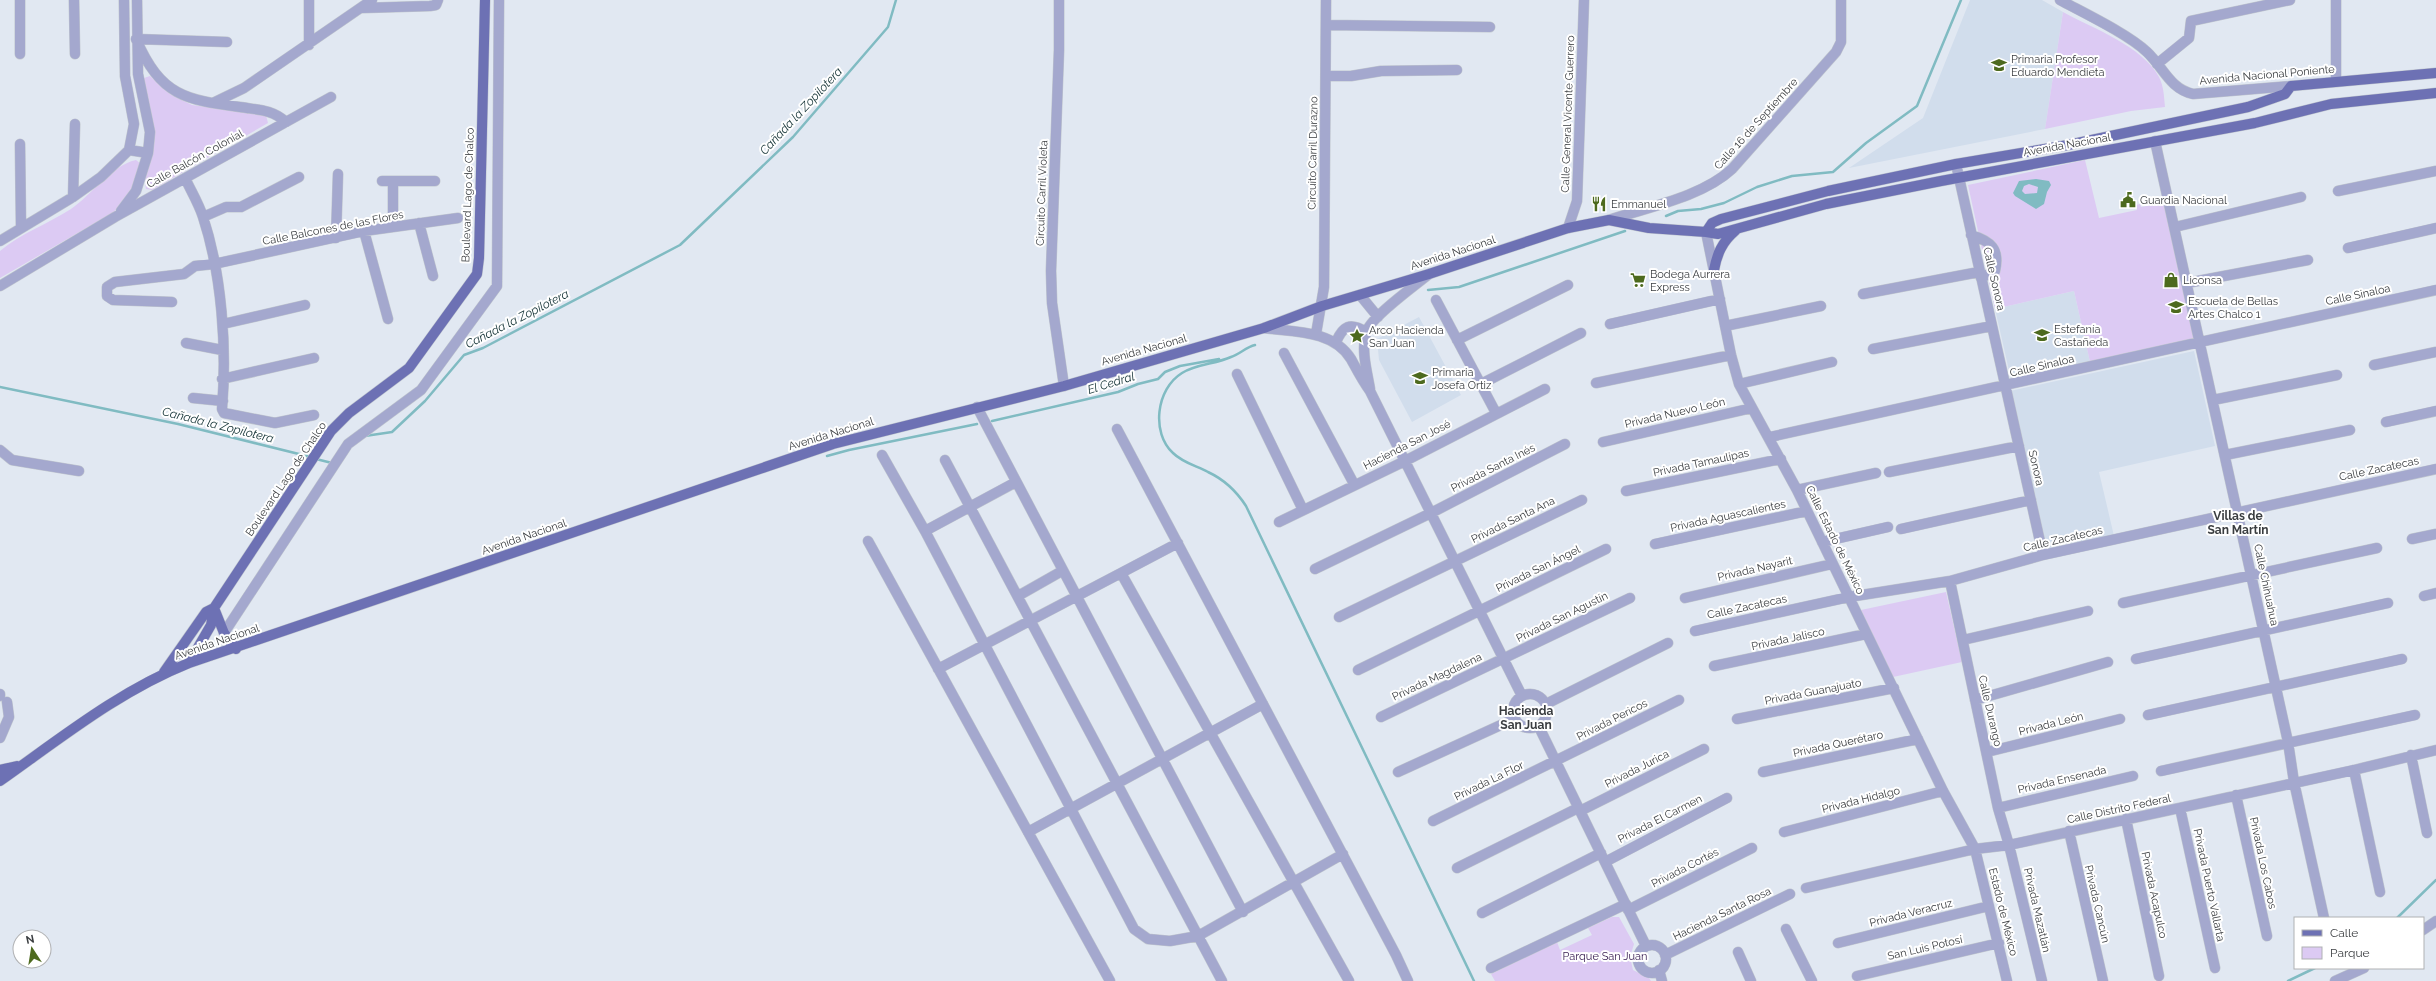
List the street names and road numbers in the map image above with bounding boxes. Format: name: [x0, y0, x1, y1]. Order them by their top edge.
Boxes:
street label: Calle General Vicente Guerrero: [1559, 35, 1577, 193]
street label: Avenida Nacional Poniente: [2199, 63, 2336, 87]
street label: Calle 16 de Septiembre: [1712, 75, 1801, 172]
street label: Circuito Carril Durazno: [1306, 96, 1320, 210]
street label: Calle Balcón Colonial: [144, 127, 246, 191]
street label: Boulevard Lago de Chalco: [459, 127, 477, 263]
street label: Avenida Nacional: [2022, 131, 2112, 159]
street label: Circuito Carril Violeta: [1034, 140, 1050, 246]
street label: Calle Balcones de las Flores: [261, 208, 405, 248]
street label: Avenida Nacional: [1409, 233, 1497, 273]
street label: Calle Sonora: [1980, 246, 2008, 312]
street label: Calle Sinaloa: [2324, 282, 2392, 308]
street label: Avenida Nacional: [1100, 332, 1188, 368]
street label: Calle Sinaloa: [2008, 352, 2076, 380]
street label: Privada Nuevo León: [1624, 395, 1726, 431]
street label: Avenida Nacional: [787, 415, 875, 453]
street label: Hacienda San José: [1361, 417, 1453, 473]
street label: Boulevard Lago de Chalco: [243, 419, 329, 539]
street label: Privada Santa Inés: [1449, 441, 1537, 495]
street label: Privada Tamaulipas: [1652, 446, 1750, 480]
street label: Sonora: [2026, 449, 2046, 487]
street label: Calle Zacatecas: [2338, 454, 2420, 484]
street label: Calle Estado de México: [1803, 484, 1867, 597]
street label: Privada Santa Ana: [1469, 494, 1557, 546]
street label: Privada Aguascalientes: [1669, 497, 1787, 535]
street label: Avenida Nacional: [480, 516, 568, 558]
street label: Calle Zacatecas: [2022, 524, 2104, 554]
street label: Privada San Ángel: [1493, 542, 1582, 595]
street label: Calle Chihuahua: [2251, 543, 2281, 627]
street label: Privada Nayarit: [1716, 554, 1794, 584]
street label: Privada San Agustín: [1514, 589, 1610, 645]
street label: Calle Zacatecas: [1706, 592, 1788, 622]
street label: Avenida Nacional: [173, 621, 261, 663]
street label: Privada Jalisco: [1750, 625, 1826, 653]
street label: Privada Magdalena: [1390, 650, 1484, 704]
street label: Calle Durango: [1975, 674, 2005, 748]
street label: Privada Guanajuato: [1763, 676, 1863, 708]
street label: Privada Pericos: [1574, 697, 1650, 743]
street label: Privada León: [2017, 710, 2085, 738]
street label: Privada Querétaro: [1792, 728, 1885, 760]
street label: Privada Jurica: [1603, 747, 1671, 791]
street label: Privada La Flor: [1452, 759, 1526, 803]
street label: Privada Ensenada: [2016, 763, 2108, 797]
street label: Privada Hidalgo: [1821, 784, 1902, 816]
street label: Privada El Carmen: [1616, 792, 1704, 846]
street label: Calle Distrito Federal: [2066, 792, 2172, 826]
street label: Privada Los Cabos: [2247, 816, 2279, 910]
street label: Privada Puerto Vallarta: [2191, 827, 2227, 943]
street label: Privada Cortés: [1649, 845, 1721, 891]
street label: Privada Acapulco: [2138, 850, 2170, 940]
street label: Privada Cancún: [2082, 864, 2112, 944]
street label: Privada Mazatlán: [2021, 866, 2053, 954]
street label: Estado de México: [1986, 867, 2020, 958]
street label: Hacienda Santa Rosa: [1671, 885, 1773, 943]
street label: Privada Veracruz: [1868, 896, 1954, 930]
street label: San Luis Potosí: [1886, 933, 1964, 963]

